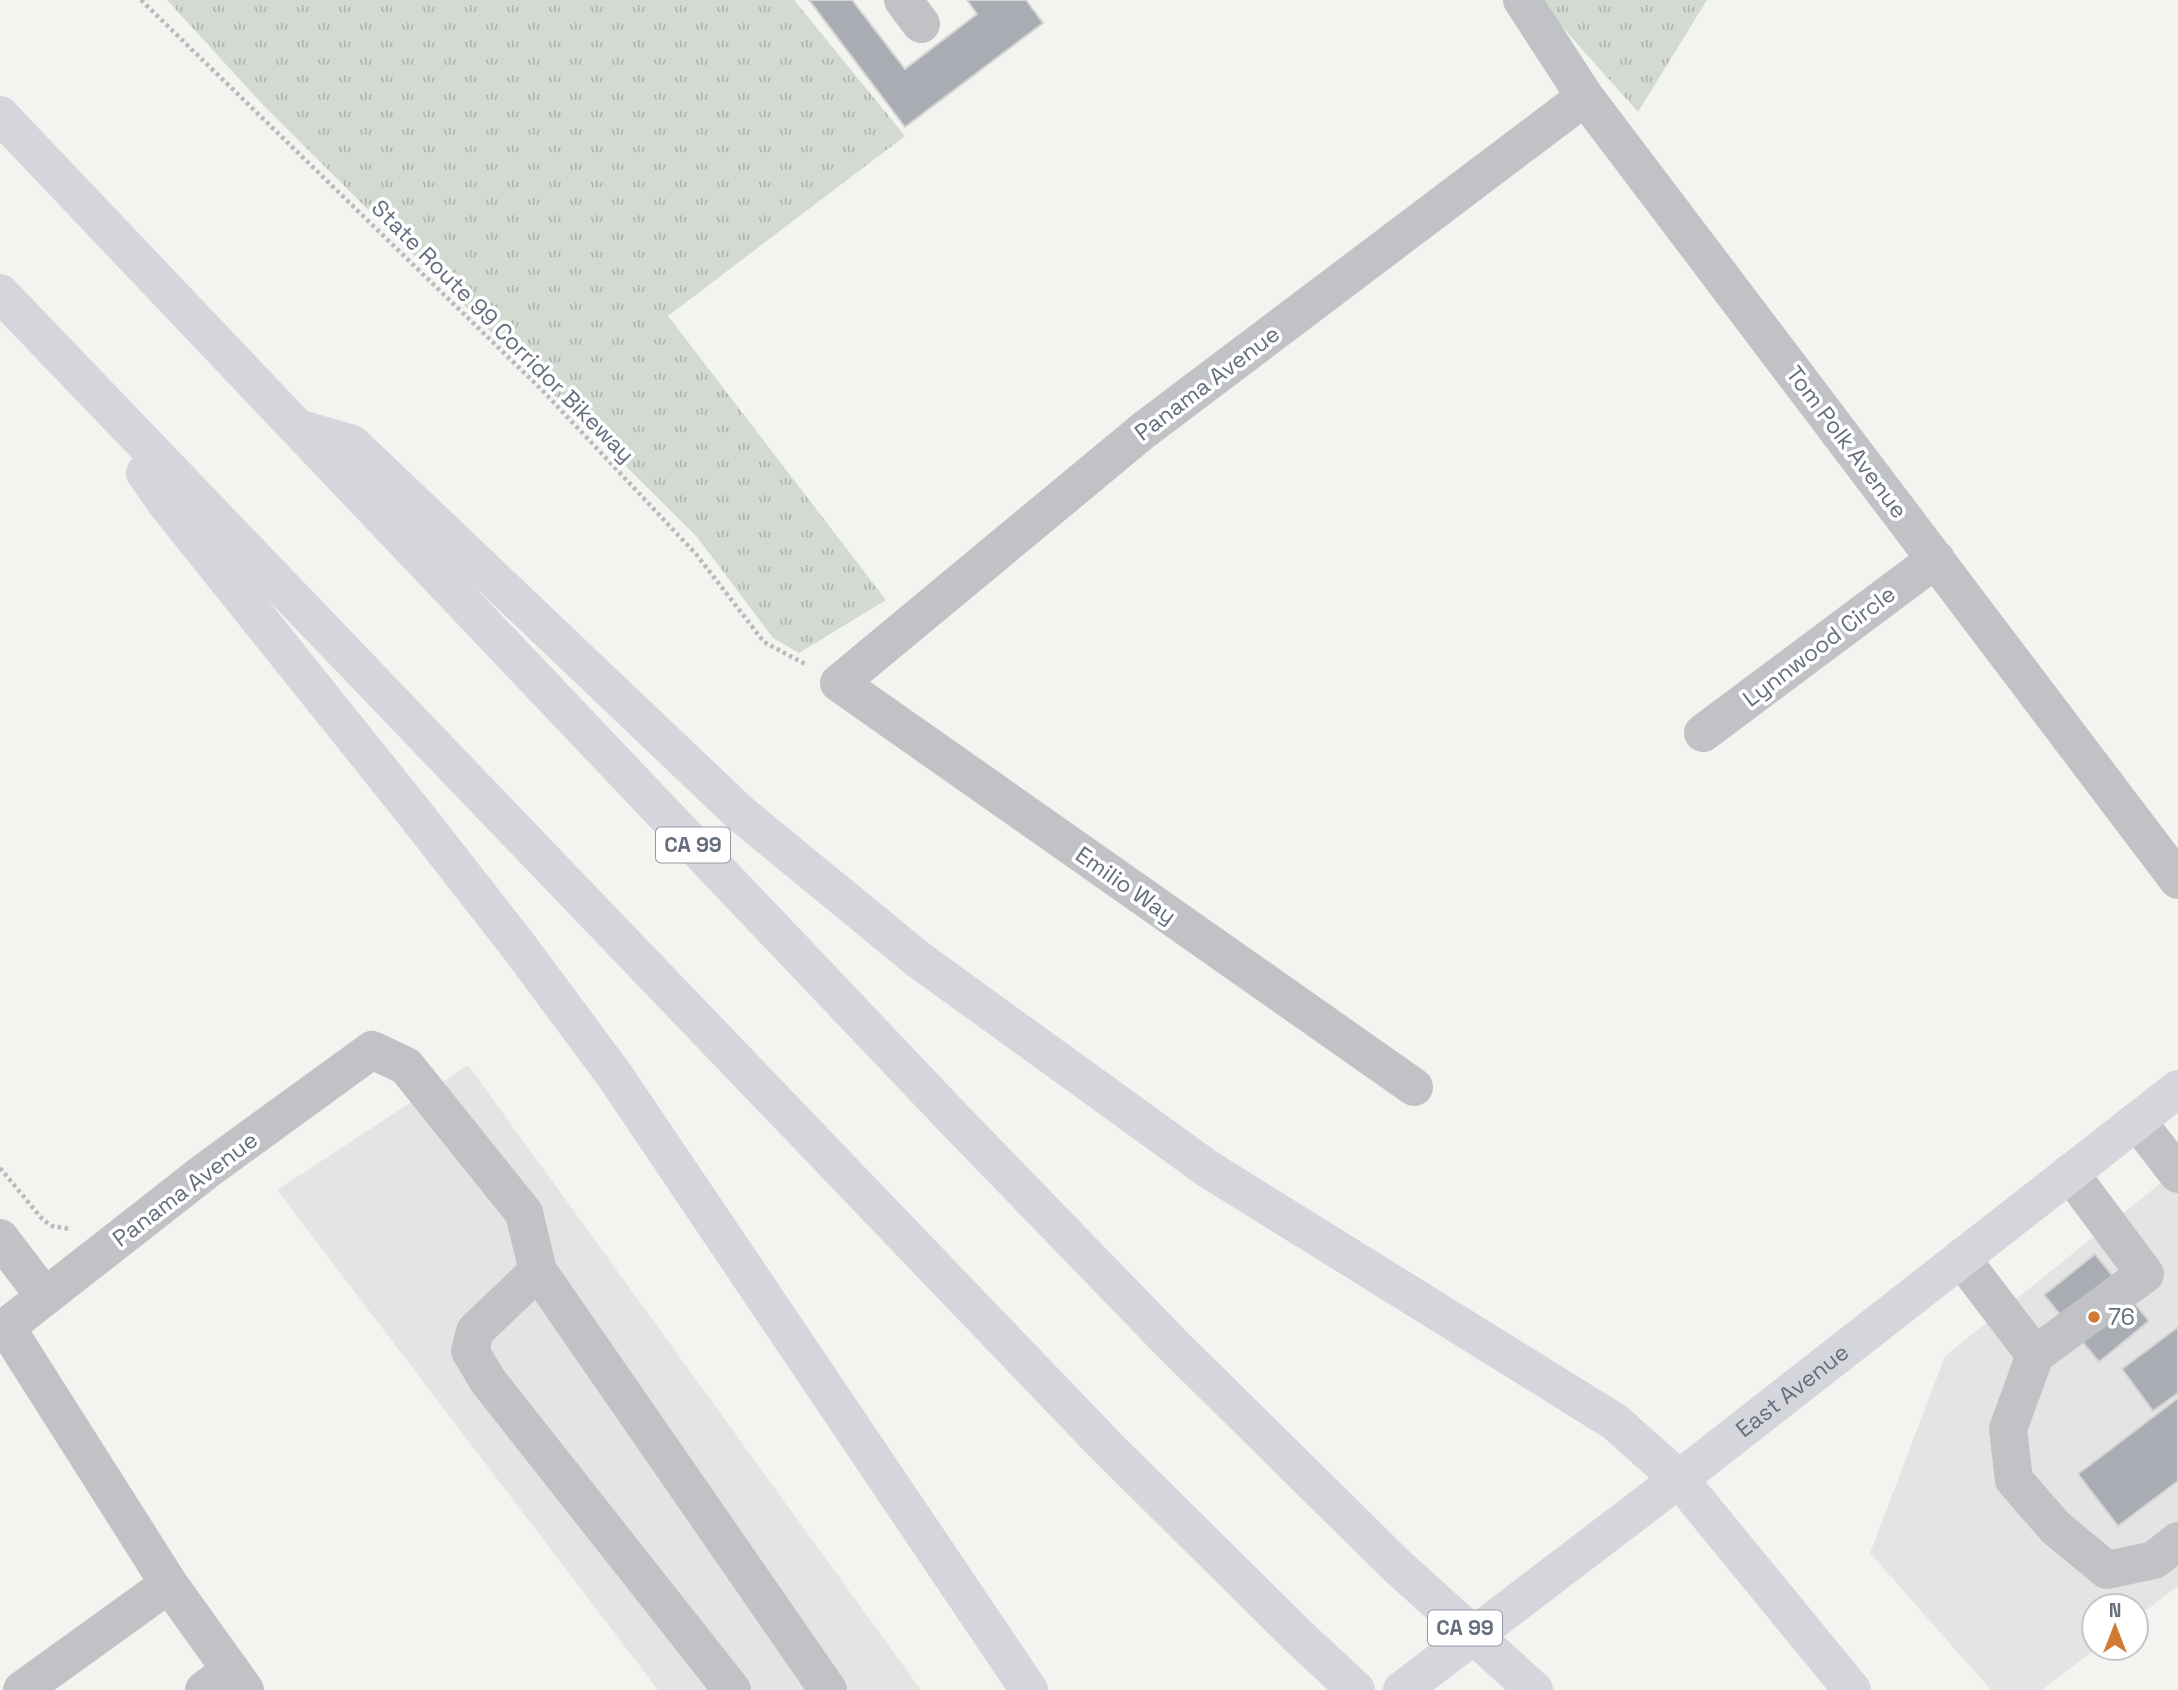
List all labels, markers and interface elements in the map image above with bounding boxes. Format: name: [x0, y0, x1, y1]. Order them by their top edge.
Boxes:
street label: State Route 99 Corridor Bikeway: [365, 193, 641, 469]
street label: Panama Avenue: [1129, 319, 1285, 447]
street label: Tom Polk Avenue: [1780, 360, 1914, 524]
street label: Lynnwood Circle: [1737, 579, 1901, 713]
road number: CA 99: [656, 828, 730, 862]
street label: Emilio Way: [1070, 839, 1182, 931]
street label: Panama Avenue: [107, 1125, 263, 1253]
place label: 76: [2108, 1302, 2135, 1332]
marker: 76: [2086, 1309, 2102, 1325]
street label: East Avenue: [1730, 1337, 1855, 1444]
north arrow: [2080, 1592, 2150, 1662]
text: N: [2109, 1598, 2121, 1623]
road number: CA 99: [1428, 1610, 1502, 1646]

